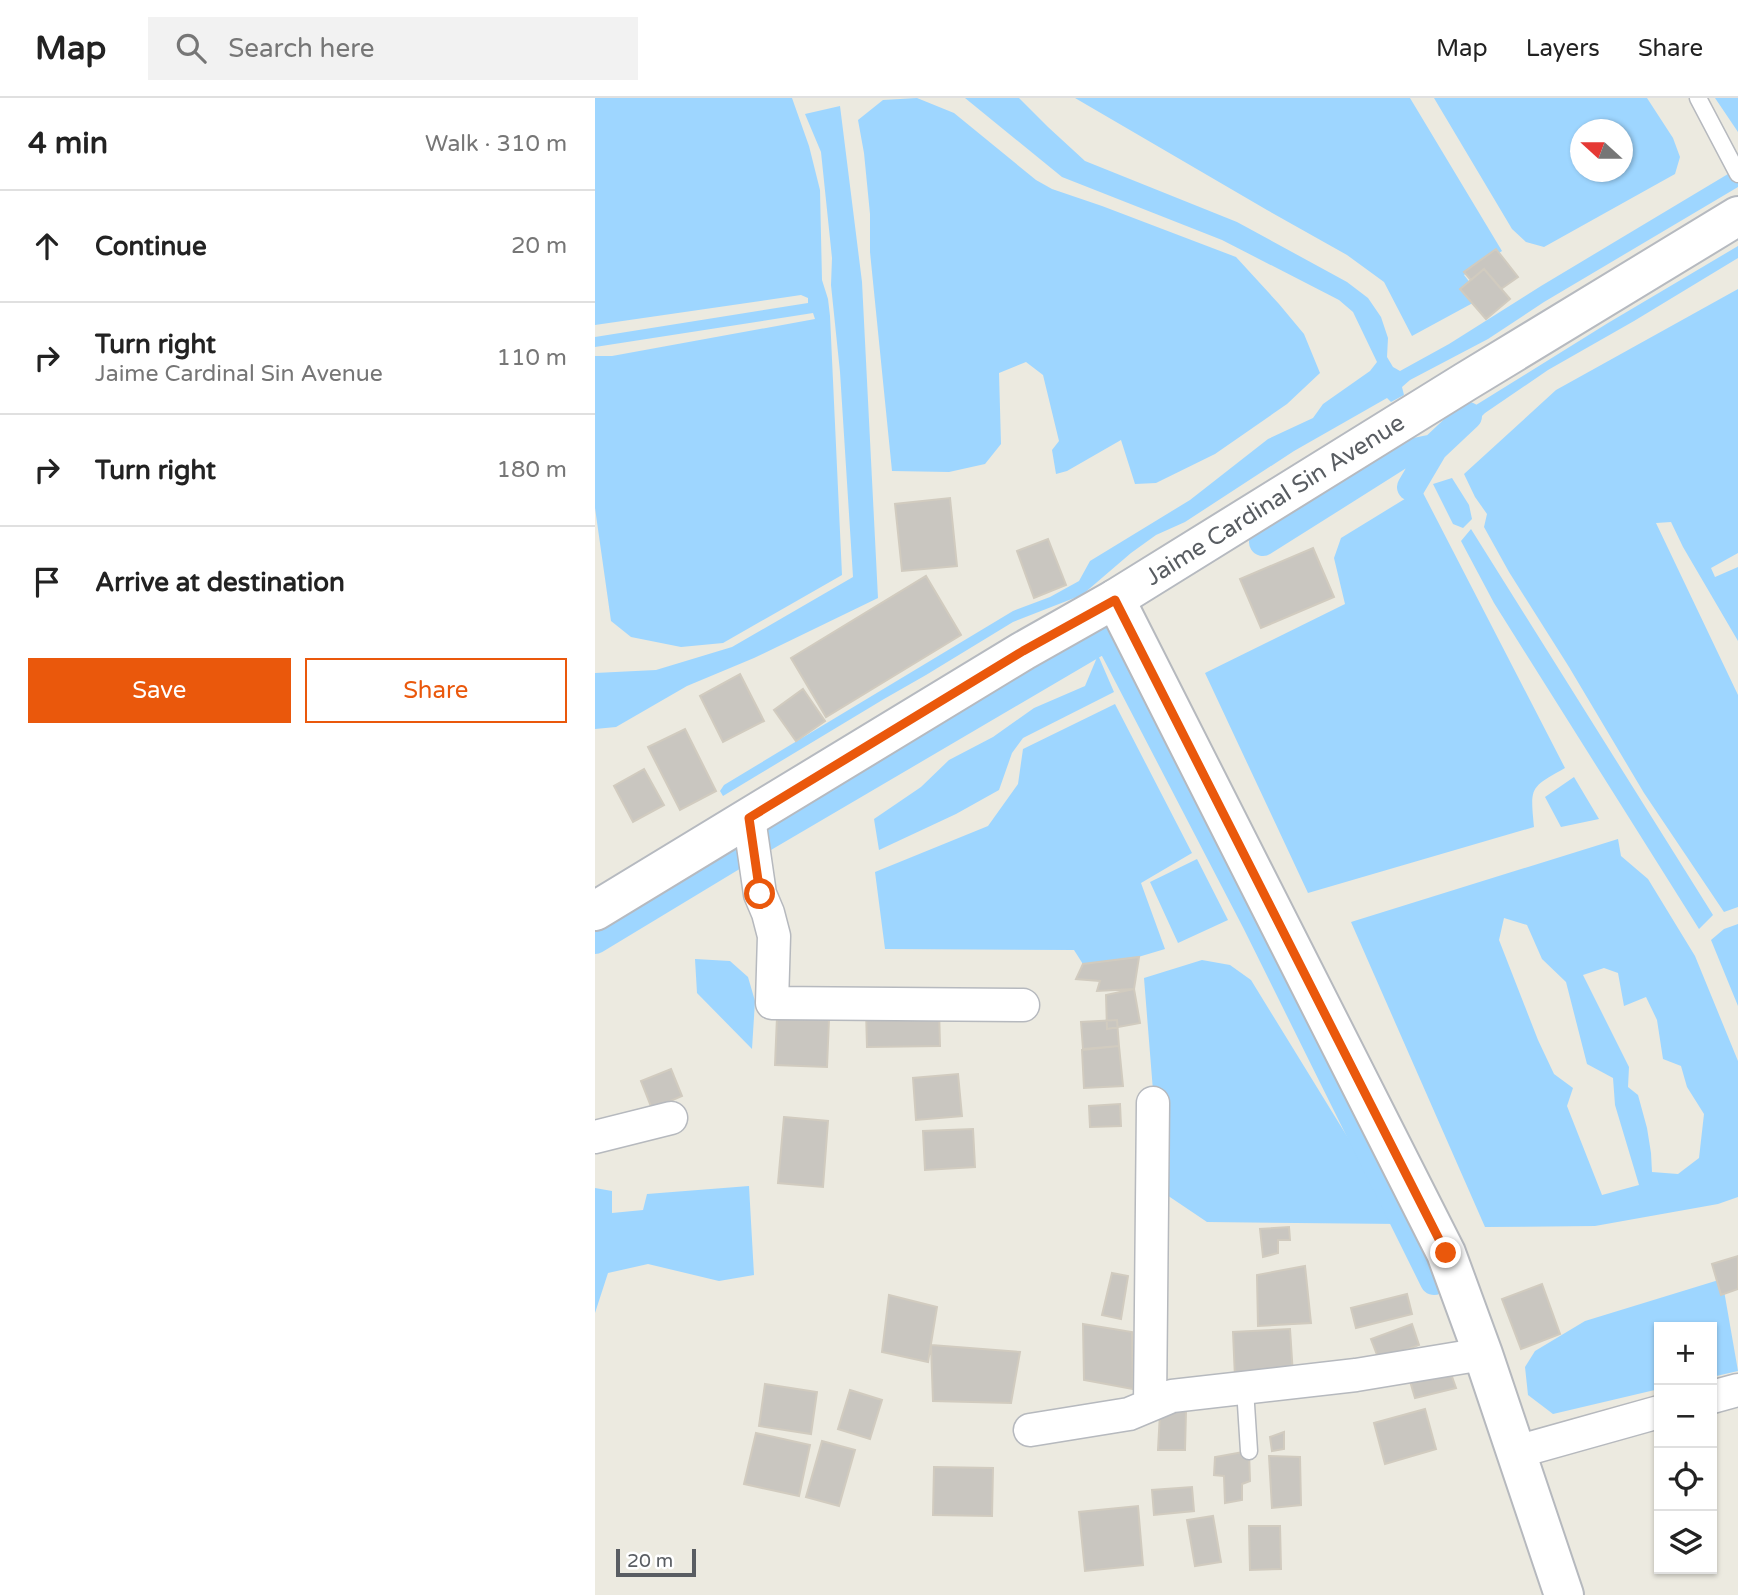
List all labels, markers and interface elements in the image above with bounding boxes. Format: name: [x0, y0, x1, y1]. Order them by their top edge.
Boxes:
search box: [148, 17, 638, 80]
text: Map: [35, 29, 106, 68]
icon: search: [172, 29, 210, 67]
text: Search here: [228, 33, 374, 64]
text: Map: [1436, 34, 1488, 63]
text: Layers: [1526, 34, 1600, 63]
text: Share: [1638, 34, 1703, 63]
north arrow: [1570, 119, 1633, 182]
text: 4 min: [28, 125, 108, 162]
text: Walk · 310 m: [425, 130, 567, 158]
icon: ahead: [28, 227, 66, 265]
text: Continue: [95, 231, 207, 262]
text: 20 m: [511, 232, 567, 260]
text: Turn right: [95, 329, 216, 360]
icon: right: [28, 339, 66, 377]
text: 110 m: [497, 344, 567, 372]
text: Jaime Cardinal Sin Avenue: [95, 360, 383, 388]
street label: Jaime Cardinal Sin Avenue: [1140, 408, 1410, 592]
icon: right: [28, 451, 66, 489]
text: Turn right: [95, 455, 216, 486]
text: 180 m: [497, 456, 567, 484]
icon: arrive: [28, 563, 66, 601]
text: Arrive at destination: [95, 567, 345, 598]
button: Save: [28, 658, 291, 723]
button: Share: [305, 658, 567, 723]
route start: [744, 878, 775, 909]
route end: [1430, 1237, 1461, 1268]
map controls: [1654, 1322, 1717, 1574]
button: +: [1654, 1322, 1717, 1385]
button: −: [1654, 1385, 1717, 1448]
button: locate: [1654, 1448, 1717, 1511]
button: layers: [1654, 1511, 1717, 1574]
scale bar: [616, 1546, 697, 1578]
text: 20 m: [627, 1550, 673, 1572]

